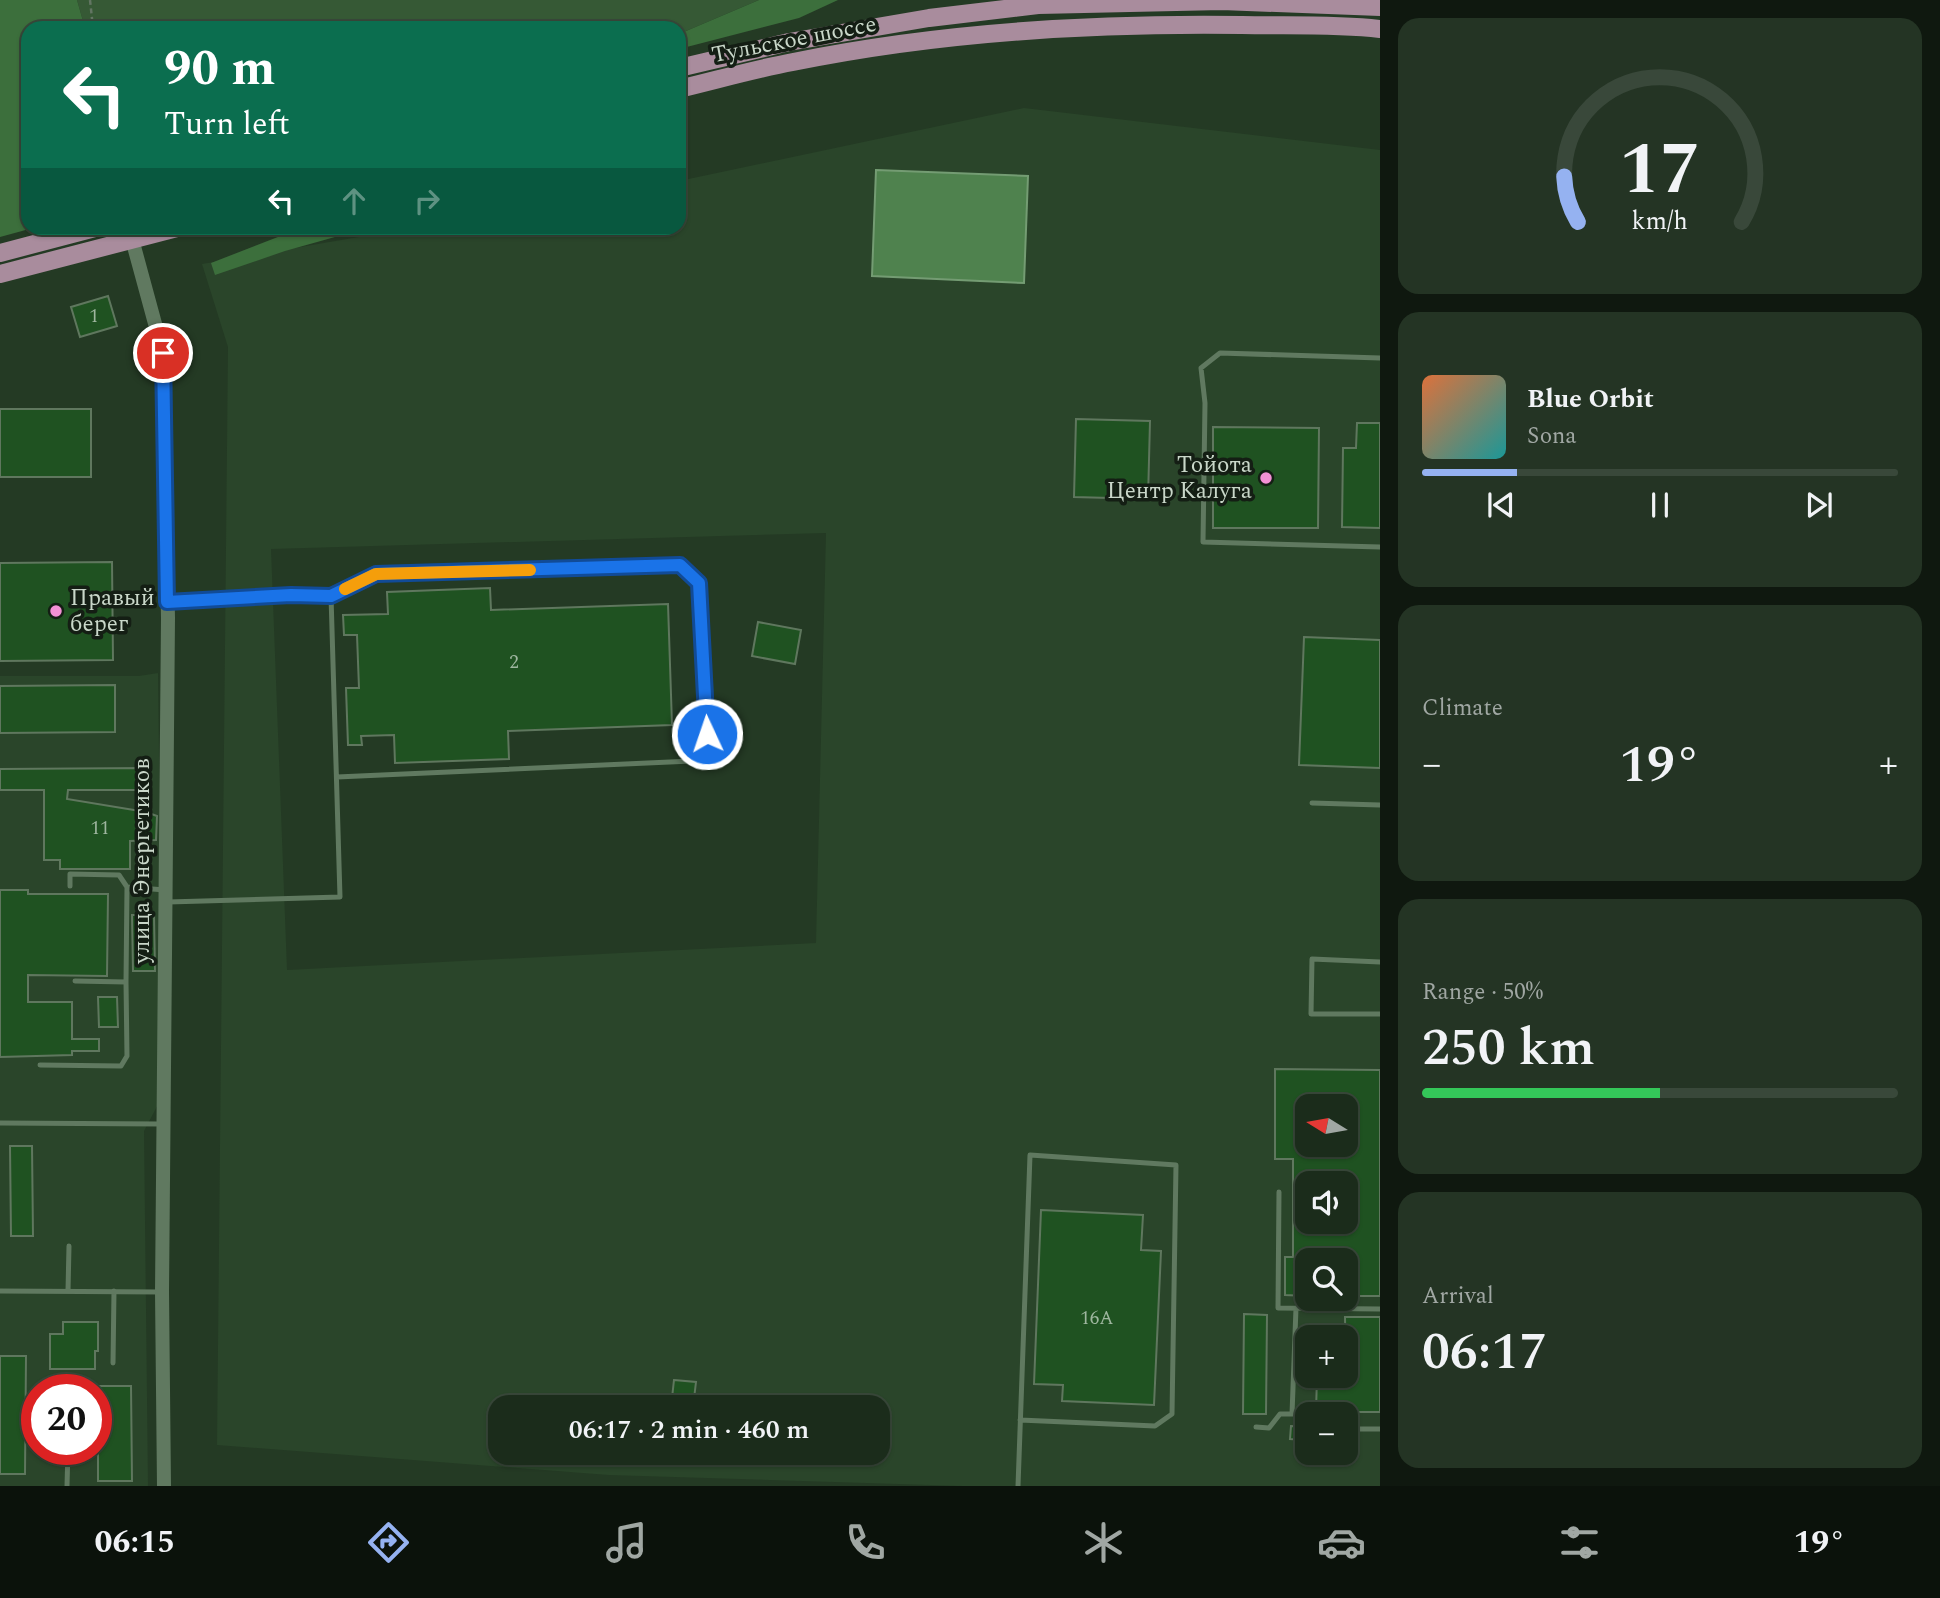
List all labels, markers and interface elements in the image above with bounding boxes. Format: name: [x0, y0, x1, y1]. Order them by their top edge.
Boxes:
street label: Тульское шоссе: [709, 7, 879, 73]
text: 90 m: [164, 32, 275, 107]
icon: left: [49, 49, 140, 140]
text: Turn left: [164, 100, 290, 149]
text: 17: [1619, 115, 1701, 226]
icon: left: [262, 182, 300, 220]
icon: ahead: [335, 182, 373, 220]
icon: right: [408, 182, 446, 220]
text: km/h: [1632, 203, 1688, 241]
house number: 1: [89, 302, 99, 331]
pin: [133, 323, 193, 383]
icon: arrive: [144, 334, 182, 372]
text: Blue Orbit: [1527, 379, 1654, 419]
text: Sona: [1527, 419, 1577, 454]
place label: Тойота Центр Калуга: [1107, 448, 1252, 509]
marker: Тойота Центр Калуга: [1258, 470, 1274, 486]
icon: previous: [1482, 486, 1520, 524]
icon: pause: [1641, 486, 1679, 524]
icon: next: [1800, 486, 1838, 524]
place label: Правый берег: [70, 581, 155, 642]
marker: Правый берег: [48, 603, 64, 619]
house number: 2: [509, 648, 519, 677]
text: Climate: [1422, 691, 1503, 726]
position arrow: [670, 697, 744, 771]
text: 19°: [1619, 726, 1701, 805]
text: −: [1422, 736, 1441, 794]
text: +: [1879, 736, 1898, 794]
street label: улица Энергетиков: [125, 758, 160, 965]
house number: 11: [90, 814, 110, 843]
text: Range · 50%: [1422, 975, 1543, 1010]
text: 250 km: [1422, 1009, 1595, 1088]
north arrow: [1295, 1094, 1358, 1157]
map controls: [1295, 1094, 1358, 1465]
button: sound: [1295, 1171, 1358, 1234]
button: search: [1295, 1248, 1358, 1311]
text: Arrival: [1422, 1279, 1494, 1314]
house number: 16А: [1080, 1304, 1114, 1333]
text: 06:17: [1422, 1313, 1547, 1392]
button: +: [1295, 1325, 1358, 1388]
speed limit sign: 20: [21, 1374, 112, 1465]
button: −: [1295, 1402, 1358, 1465]
text: 06:17 · 2 min · 460 m: [569, 1410, 809, 1450]
text: 06:15: [95, 1518, 175, 1567]
icon: directions: [364, 1518, 413, 1567]
icon: music: [602, 1518, 651, 1567]
icon: phone: [841, 1518, 890, 1567]
icon: climate: [1079, 1518, 1128, 1567]
icon: car: [1317, 1518, 1366, 1567]
icon: filters: [1555, 1518, 1604, 1567]
text: 19°: [1793, 1518, 1845, 1567]

